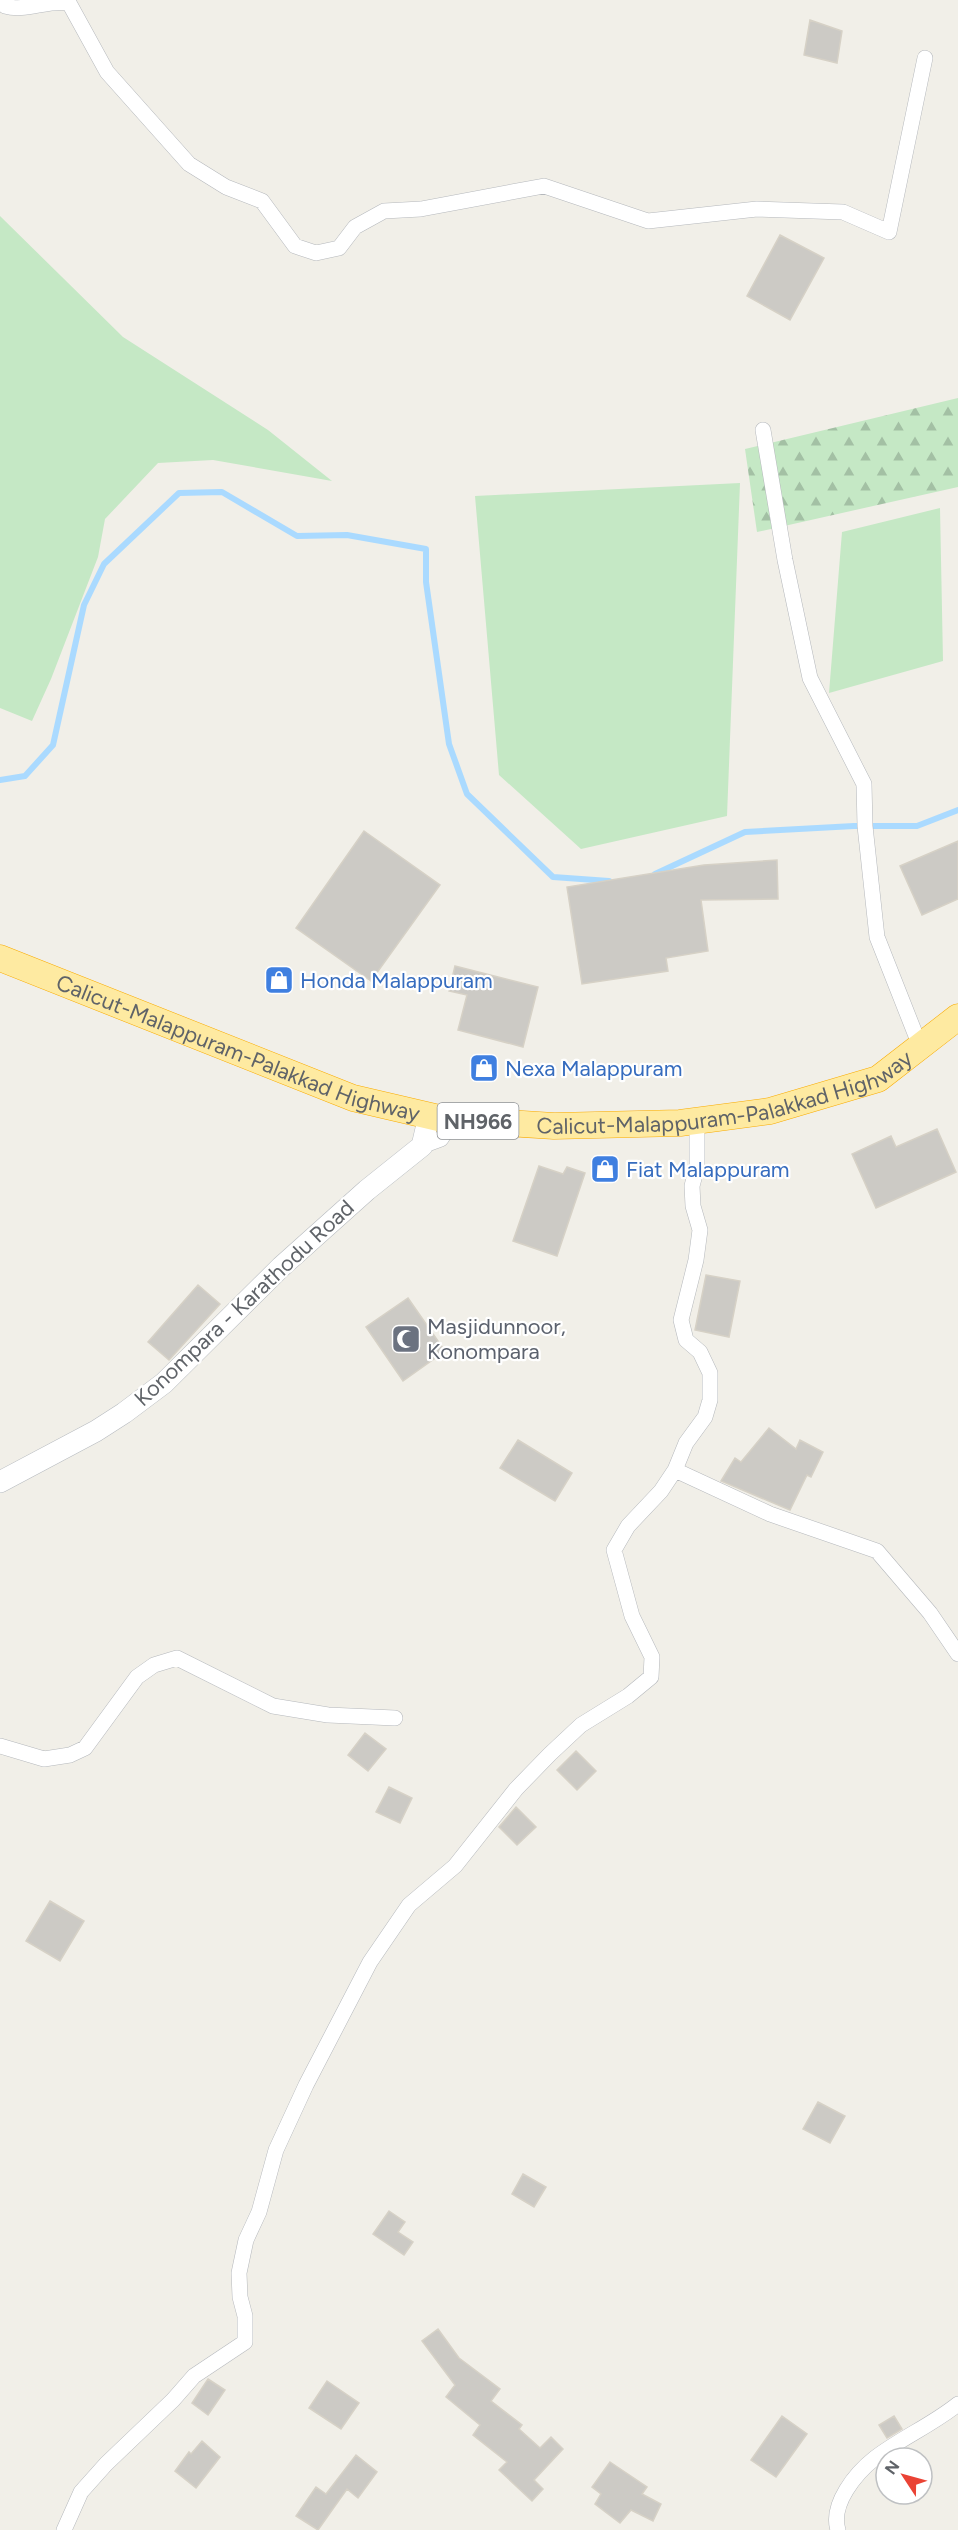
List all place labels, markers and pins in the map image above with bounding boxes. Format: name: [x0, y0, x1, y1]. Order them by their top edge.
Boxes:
shop icon: Honda Malappuram: [263, 964, 295, 996]
place label: Honda Malappuram: [300, 967, 493, 994]
shop icon: Nexa Malappuram: [468, 1052, 500, 1084]
place label: Nexa Malappuram: [505, 1055, 682, 1082]
shop icon: Fiat Malappuram: [589, 1153, 621, 1185]
place label: Fiat Malappuram: [626, 1156, 790, 1183]
place label: Masjidunnoor, Konompara: [427, 1313, 566, 1365]
mosque icon: Masjidunnoor, Konompara: [390, 1323, 422, 1355]

